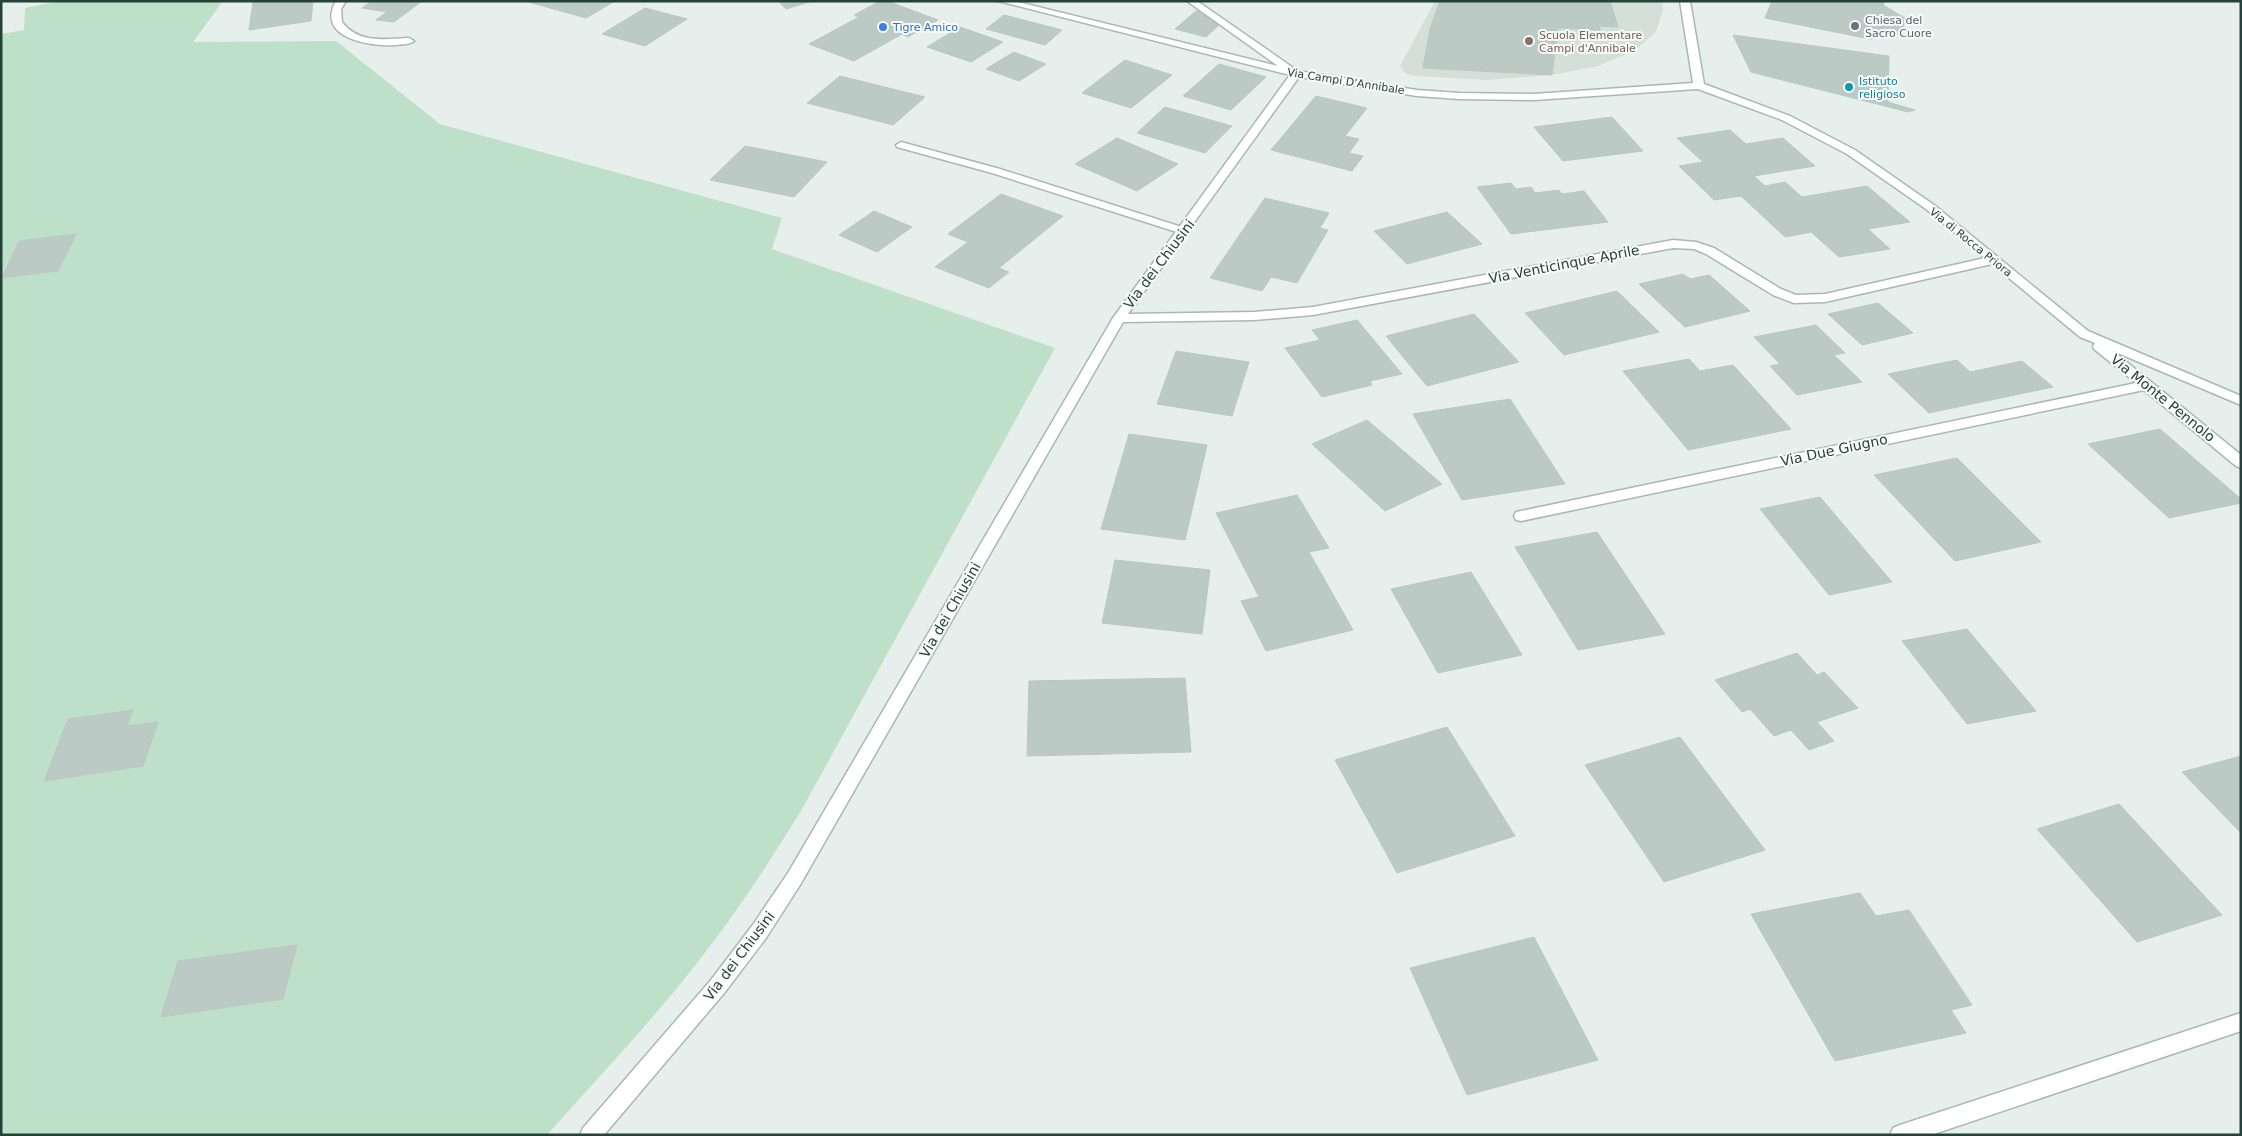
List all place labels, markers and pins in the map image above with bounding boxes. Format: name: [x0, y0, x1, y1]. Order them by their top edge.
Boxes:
place label: Chiesa del Sacro Cuore: [1865, 14, 1932, 40]
marker: Chiesa del Sacro Cuore: [1849, 20, 1861, 32]
marker: Tigre Amico: [877, 21, 889, 33]
place label: Tigre Amico: [892, 21, 958, 34]
place label: Scuola Elementare Campi d'Annibale: [1539, 29, 1643, 55]
marker: Scuola Elementare Campi d'Annibale: [1523, 35, 1535, 47]
place label: Istituto religioso: [1859, 75, 1906, 101]
marker: Istituto religioso: [1843, 81, 1855, 93]

